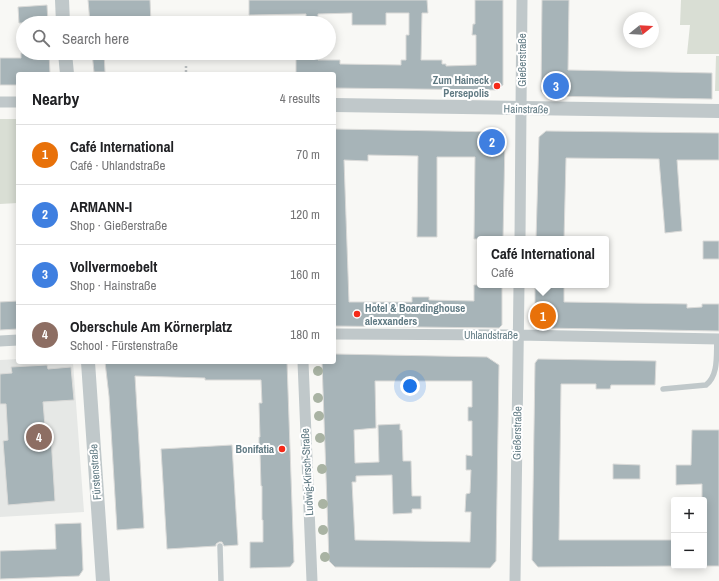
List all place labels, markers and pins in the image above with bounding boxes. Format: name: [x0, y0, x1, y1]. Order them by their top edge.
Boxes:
pin: 3: [543, 71, 569, 101]
place label: Zum Haineck Persepolis: [433, 73, 490, 100]
marker: Zum Haineck Persepolis: [492, 81, 502, 91]
pin: 2: [479, 127, 505, 157]
place label: Hotel & Boardinghouse alexxanders: [365, 301, 465, 328]
pin: 1: [530, 301, 556, 331]
marker: Hotel & Boardinghouse alexxanders: [352, 309, 362, 319]
pin: 4: [26, 422, 52, 452]
place label: Bonifatia: [235, 442, 274, 456]
marker: Bonifatia: [277, 444, 287, 454]

